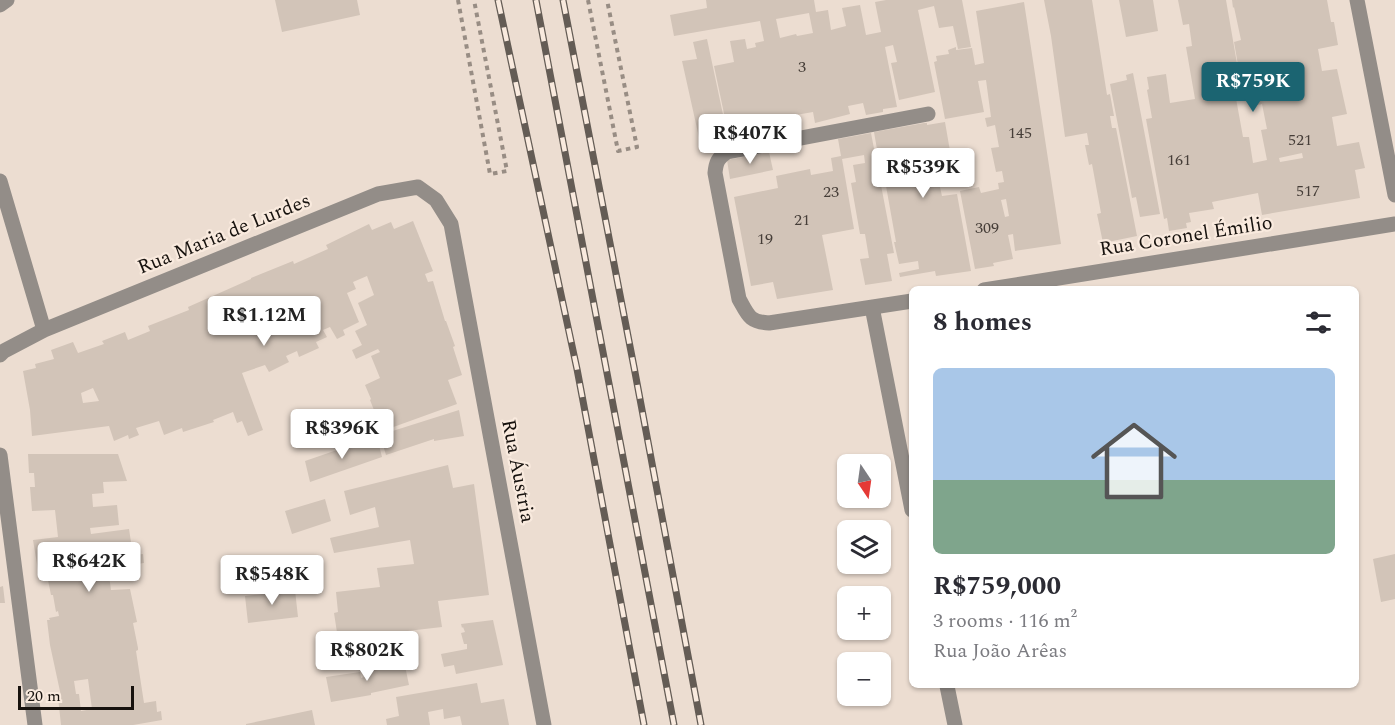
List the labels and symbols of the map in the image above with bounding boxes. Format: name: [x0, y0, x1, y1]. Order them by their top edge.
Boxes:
house number: 3: [798, 55, 806, 79]
pin: R$759K: [1204, 62, 1302, 113]
pin: R$407K: [701, 114, 799, 165]
house number: 145: [1008, 121, 1032, 145]
house number: 521: [1288, 128, 1312, 152]
pin: R$539K: [874, 148, 972, 199]
house number: 161: [1167, 148, 1191, 172]
house number: 517: [1296, 179, 1320, 203]
house number: 23: [823, 180, 839, 204]
street label: Rua Maria de Lurdes: [133, 186, 315, 282]
house number: 21: [794, 208, 810, 232]
street label: Rua Coronel Émilio: [1097, 208, 1275, 264]
house number: 309: [975, 216, 999, 240]
house number: 19: [757, 227, 773, 251]
pin: R$1.12M: [209, 296, 319, 347]
pin: R$396K: [293, 409, 391, 460]
street label: Rua Áustria: [493, 417, 543, 525]
north arrow: [837, 454, 891, 508]
pin: R$642K: [40, 542, 138, 593]
pin: R$548K: [223, 555, 321, 606]
pin: R$802K: [318, 631, 416, 682]
scale bar: [18, 683, 134, 710]

